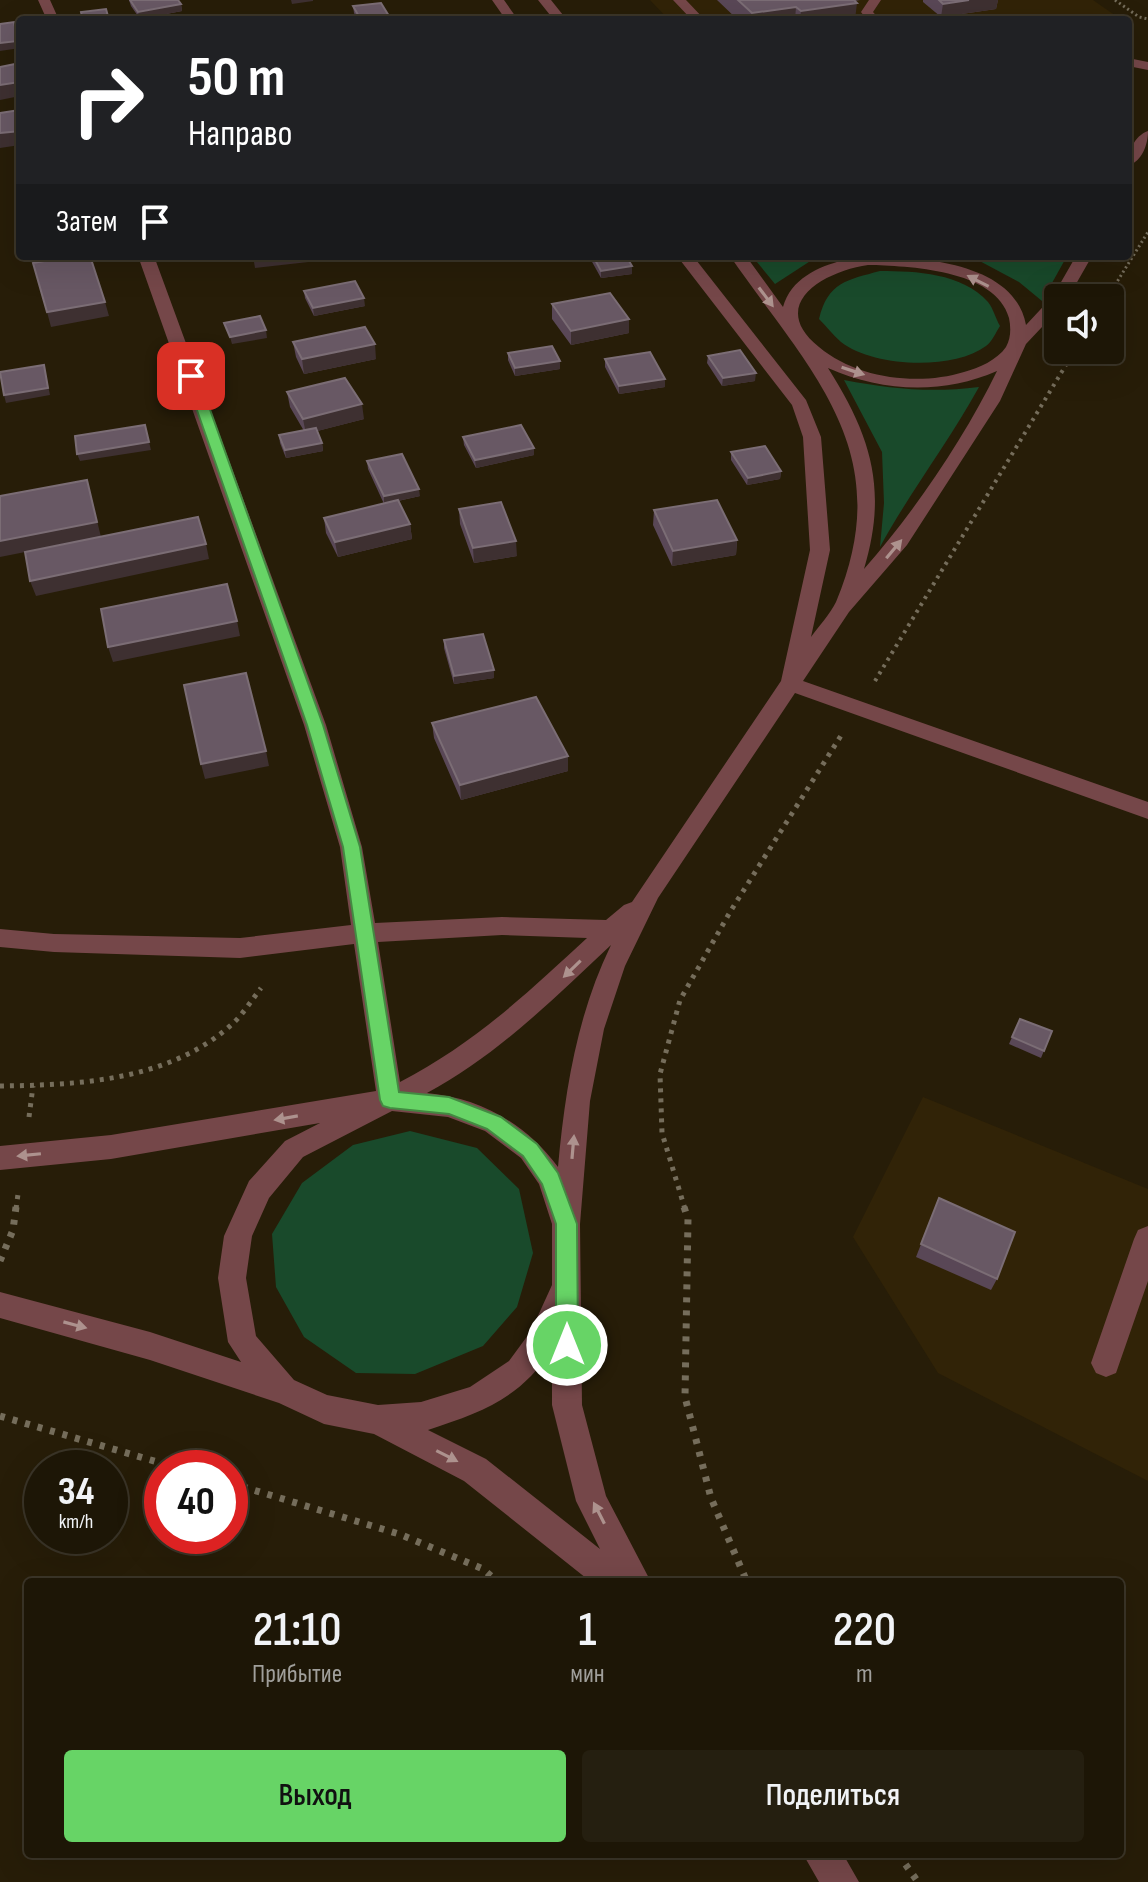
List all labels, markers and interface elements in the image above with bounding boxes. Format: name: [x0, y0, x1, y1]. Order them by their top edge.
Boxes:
text: 50 m: [188, 45, 285, 112]
icon: right: [56, 48, 160, 152]
text: Направо: [188, 113, 292, 156]
icon: arrive: [133, 200, 177, 244]
text: Затем: [56, 204, 117, 240]
one-way arrow: [967, 275, 989, 289]
map controls: [1044, 284, 1124, 364]
button: sound: [1044, 284, 1124, 364]
one-way arrow: [758, 287, 774, 307]
pin: [157, 342, 225, 410]
icon: arrive: [169, 354, 213, 398]
one-way arrow: [841, 366, 865, 378]
one-way arrow: [885, 539, 902, 559]
one-way arrow: [563, 960, 582, 978]
one-way arrow: [273, 1112, 298, 1124]
one-way arrow: [567, 1134, 580, 1159]
one-way arrow: [16, 1149, 41, 1162]
position arrow: [525, 1303, 609, 1387]
one-way arrow: [63, 1320, 88, 1332]
one-way arrow: [435, 1449, 458, 1463]
speed limit sign: 40: [144, 1450, 248, 1554]
text: 34: [58, 1468, 94, 1516]
one-way arrow: [592, 1501, 605, 1524]
text: km/h: [59, 1510, 93, 1534]
text: 21:10: [253, 1602, 341, 1659]
text: 1: [578, 1602, 596, 1659]
text: 220: [833, 1602, 896, 1659]
text: Прибытие: [252, 1659, 342, 1690]
text: мин: [570, 1659, 605, 1690]
text: m: [856, 1659, 873, 1690]
button: Выход: [64, 1750, 566, 1842]
button: Поделиться: [582, 1750, 1084, 1842]

